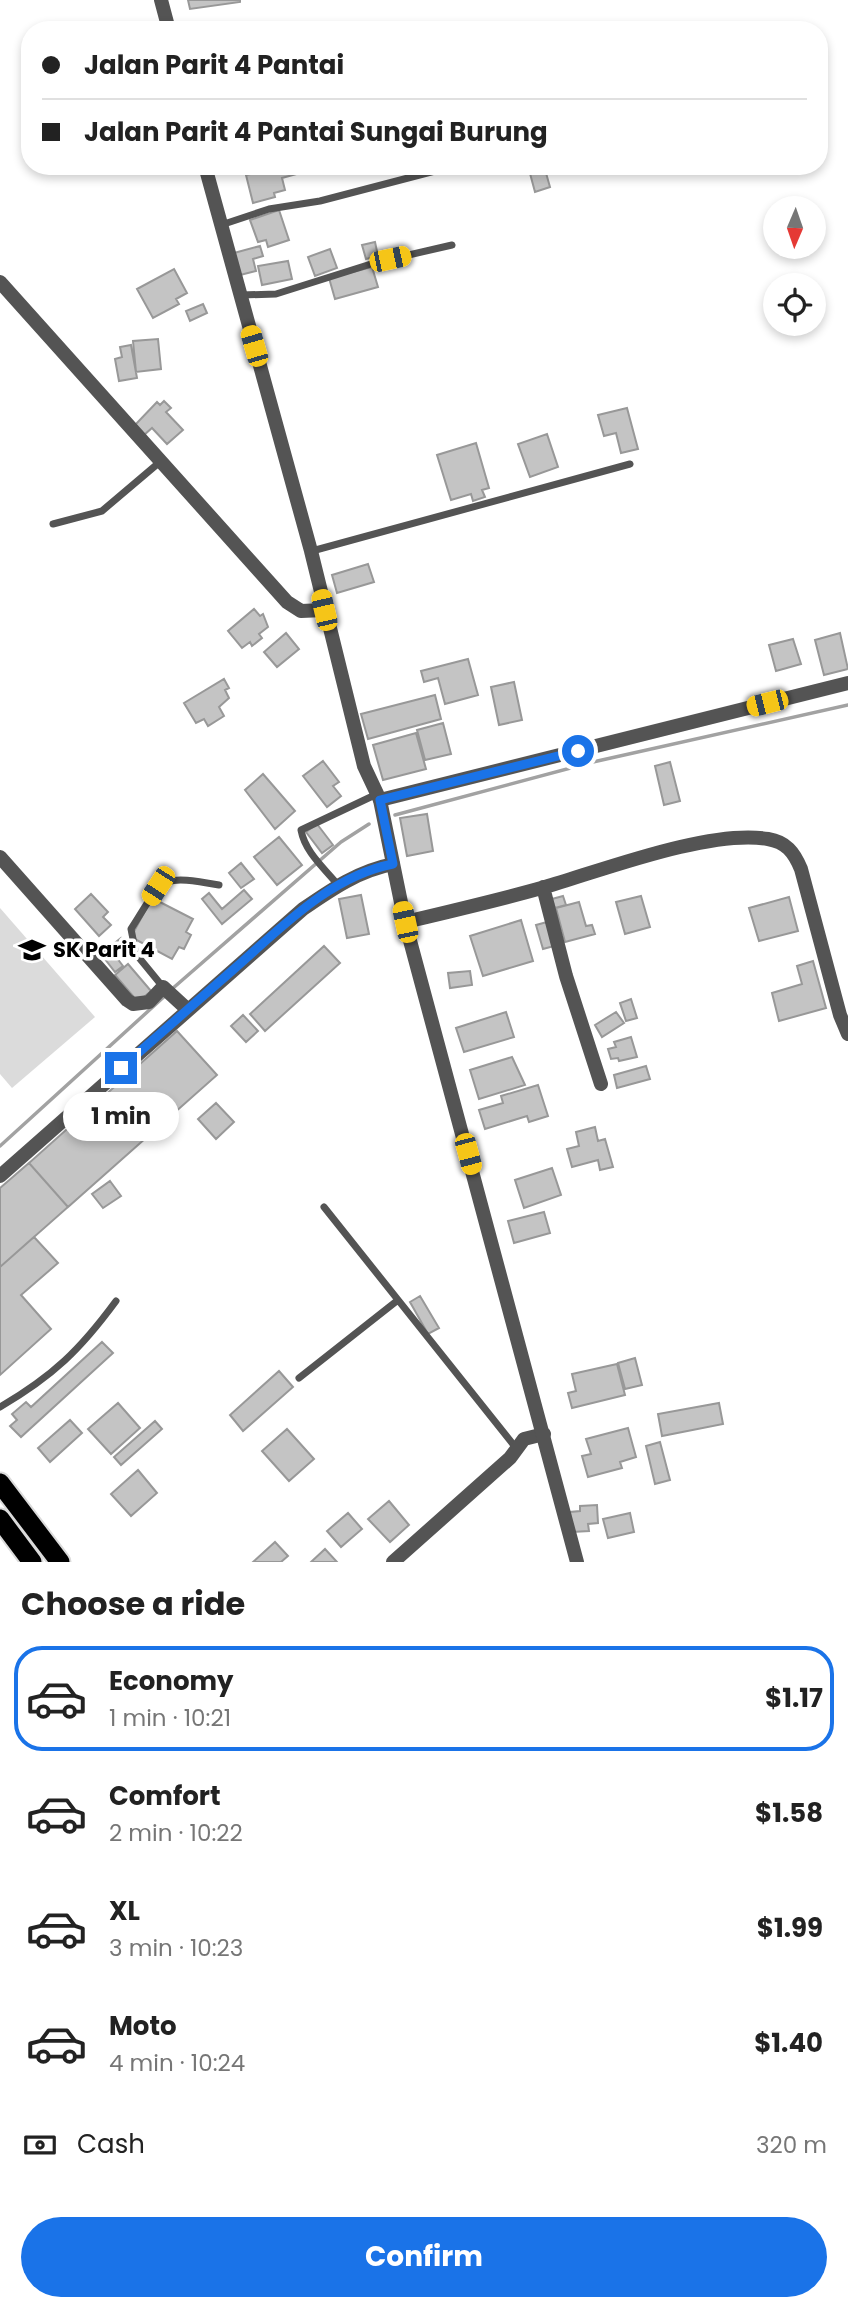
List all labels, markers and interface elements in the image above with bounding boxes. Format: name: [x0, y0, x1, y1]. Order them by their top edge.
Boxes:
text: Jalan Parit 4 Pantai: [84, 47, 344, 83]
text: Jalan Parit 4 Pantai Sungai Burung: [84, 114, 548, 150]
north arrow: [763, 196, 826, 259]
map controls: [763, 196, 826, 336]
car: [368, 244, 413, 274]
button: locate: [763, 273, 826, 336]
car: [239, 323, 270, 369]
car: [310, 587, 339, 633]
car: [745, 688, 790, 718]
route start: [562, 735, 594, 767]
car: [138, 863, 179, 909]
car: [391, 899, 420, 945]
school or university icon: SK Parit 4: [17, 935, 47, 965]
place label: SK Parit 4: [53, 935, 155, 964]
route end: [105, 1052, 137, 1084]
callout: 1 min: [63, 1092, 179, 1142]
text: 1 min: [91, 1100, 151, 1132]
car: [453, 1131, 484, 1177]
text: Choose a ride: [21, 1581, 245, 1626]
text: Economy: [109, 1663, 233, 1699]
icon: car: [25, 1667, 88, 1730]
text: $1.17: [765, 1680, 823, 1716]
text: 1 min · 10:21: [109, 1702, 231, 1734]
text: Comfort: [109, 1778, 221, 1814]
icon: car: [25, 1782, 88, 1845]
text: $1.58: [755, 1795, 823, 1831]
text: 2 min · 10:22: [109, 1817, 243, 1849]
text: XL: [109, 1893, 140, 1929]
icon: car: [25, 1897, 88, 1960]
text: $1.99: [757, 1910, 823, 1946]
text: 3 min · 10:23: [109, 1932, 243, 1964]
text: Moto: [109, 2008, 177, 2044]
icon: car: [25, 2012, 88, 2075]
text: $1.40: [754, 2025, 823, 2061]
text: 4 min · 10:24: [109, 2047, 245, 2079]
icon: cash: [21, 2126, 59, 2164]
text: Cash: [77, 2126, 145, 2162]
text: 320 m: [756, 2129, 827, 2161]
button: Confirm: [21, 2217, 827, 2297]

